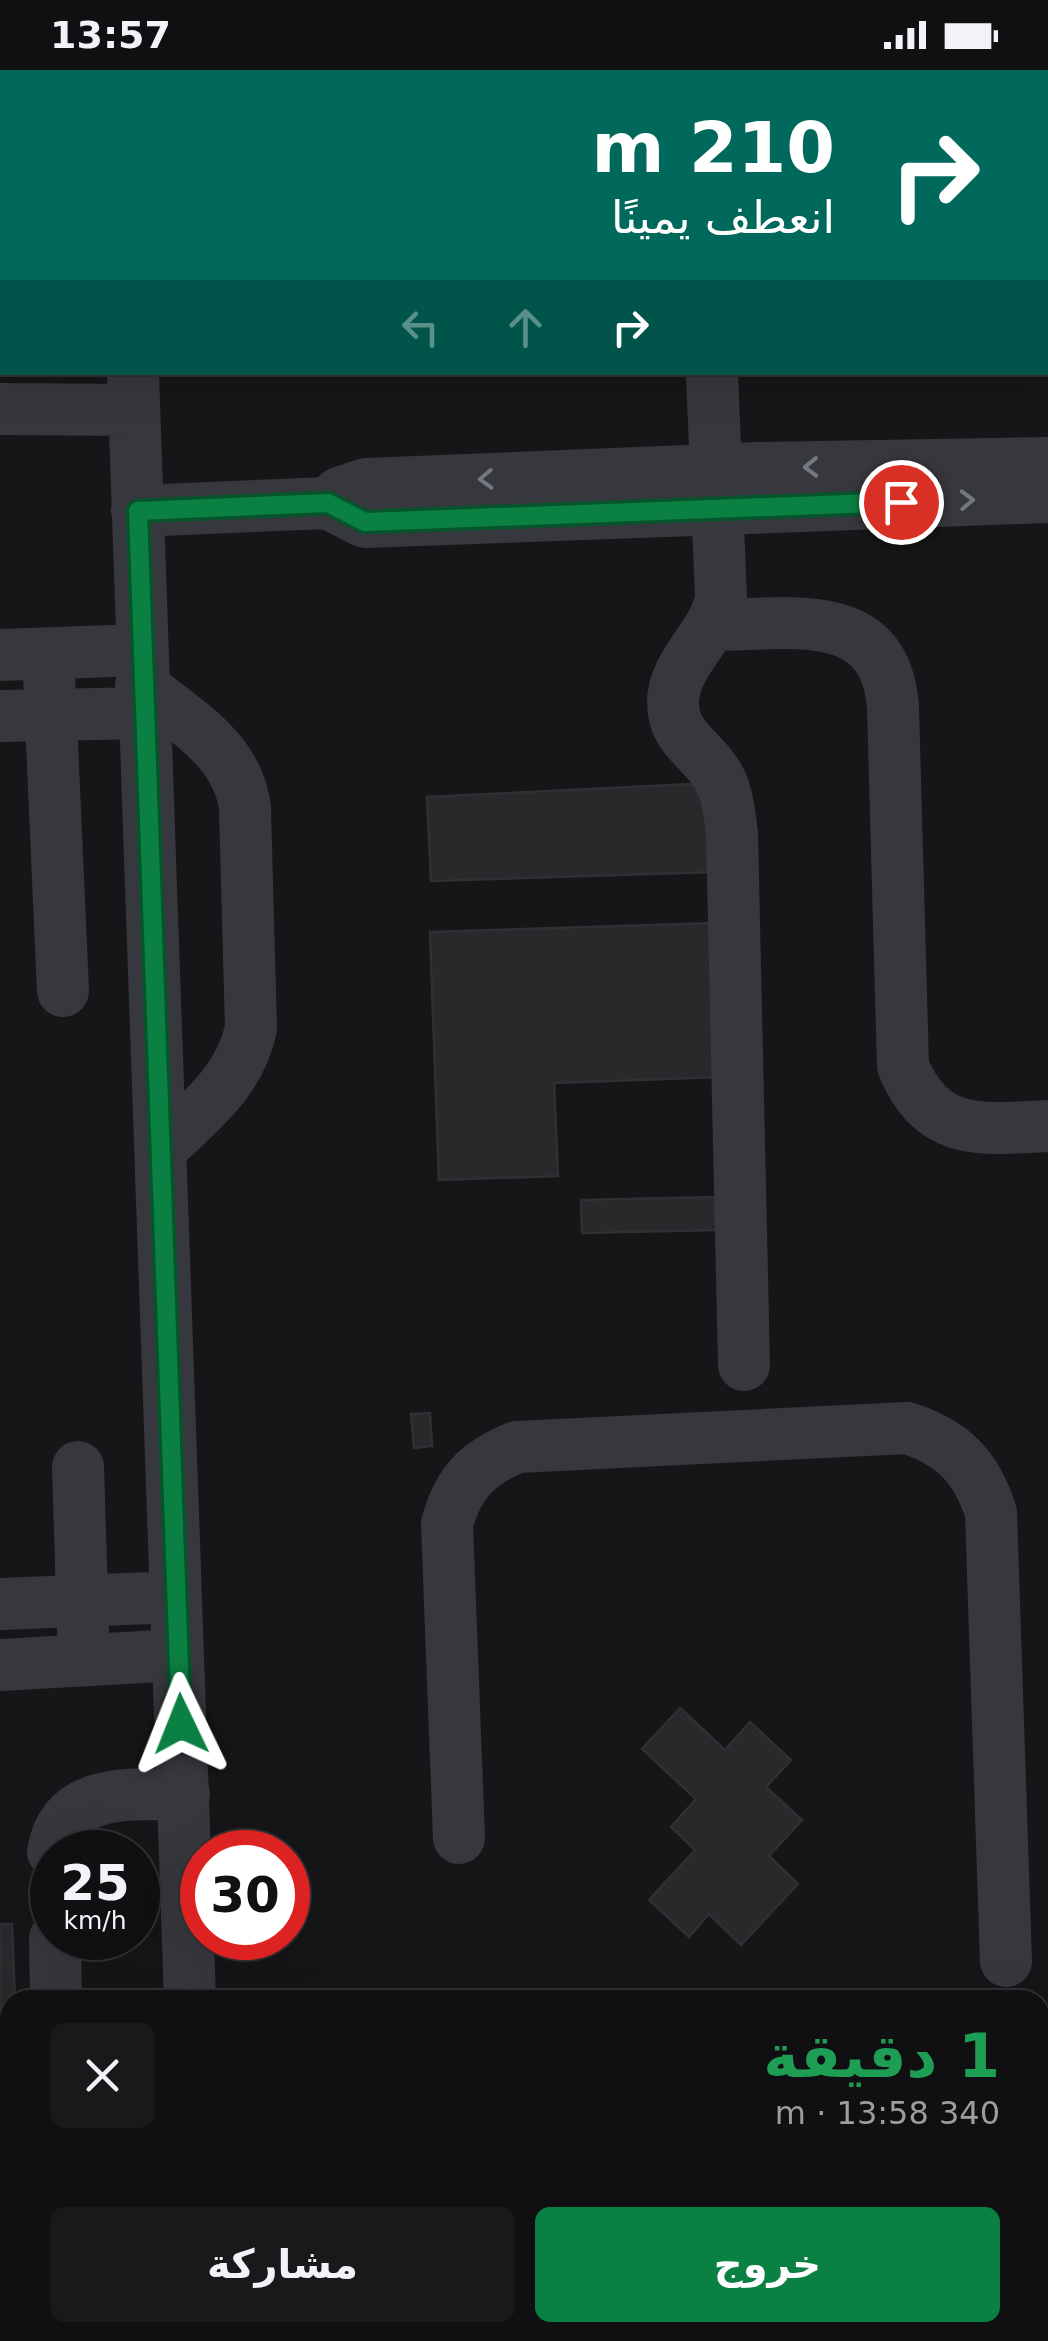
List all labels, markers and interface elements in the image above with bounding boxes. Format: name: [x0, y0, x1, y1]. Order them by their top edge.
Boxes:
text: 13:57: [50, 13, 171, 57]
text: 210 m: [592, 107, 835, 189]
icon: right: [870, 110, 1000, 240]
text: انعطف يمينًا: [611, 191, 835, 244]
icon: left: [393, 300, 448, 355]
icon: ahead: [498, 300, 553, 355]
icon: right: [603, 300, 658, 355]
one-way arrow: [802, 457, 818, 478]
pin: [859, 460, 944, 545]
one-way arrow: [477, 469, 493, 490]
icon: arrive: [874, 475, 929, 530]
one-way arrow: [960, 489, 976, 510]
position arrow: [129, 1672, 233, 1776]
speed limit sign: 30: [180, 1830, 310, 1960]
text: 25: [60, 1854, 130, 1912]
text: km/h: [63, 1906, 127, 1935]
text: 1 دقيقة: [763, 2021, 1000, 2091]
button: close: [50, 2023, 155, 2128]
text: 340 m · 13:58: [775, 2094, 1000, 2132]
button: مشاركة: [50, 2207, 515, 2322]
button: خروج: [535, 2207, 1000, 2322]

